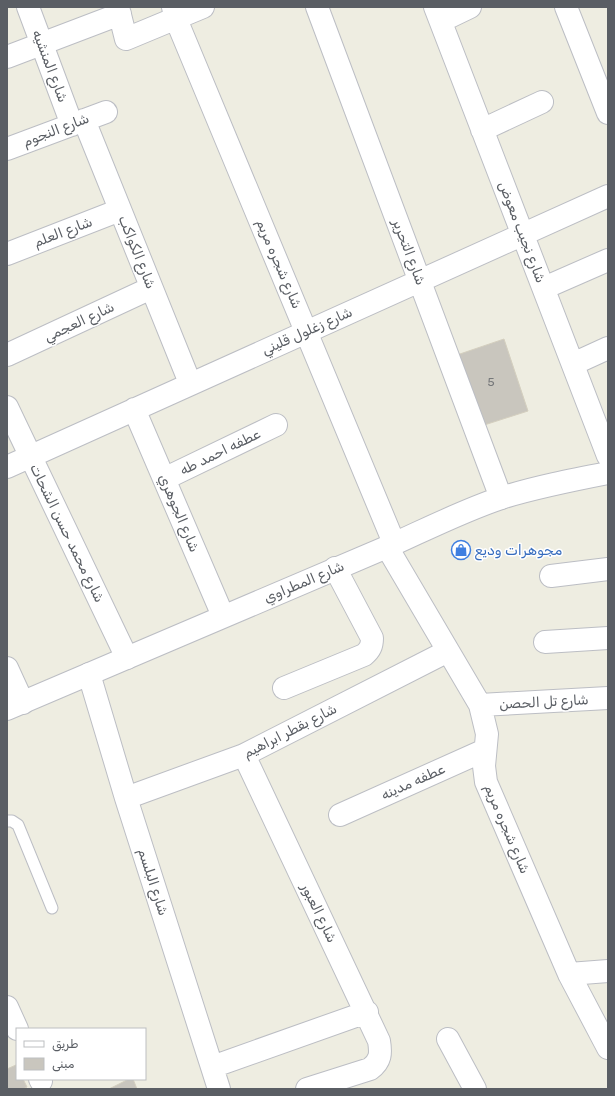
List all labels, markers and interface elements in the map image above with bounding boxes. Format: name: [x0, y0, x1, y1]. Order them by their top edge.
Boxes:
street label: شارع المنشيه: [27, 27, 72, 105]
street label: شارع النجوم: [21, 110, 92, 152]
street label: شارع نجيب معوض: [493, 179, 549, 286]
street label: شارع العلم: [31, 213, 95, 253]
street label: شارع الكواكب: [113, 213, 159, 292]
street label: شارع التحرير: [386, 216, 429, 288]
street label: شارع شجره مريم: [251, 217, 305, 312]
street label: شارع العجمي: [41, 298, 118, 347]
street label: شارع زغلول قليني: [259, 303, 356, 360]
house number: 5: [487, 375, 495, 389]
street label: عطفه احمد طه: [177, 425, 263, 479]
street label: شارع محمد حسن الشحات: [24, 461, 108, 606]
street label: شارع الجوهري: [153, 471, 203, 555]
shop icon: مجوهرات وديع: [450, 539, 472, 561]
place label: مجوهرات وديع: [475, 542, 562, 561]
street label: شارع المطراوي: [261, 557, 348, 608]
street label: شارع تل الحصن: [499, 691, 589, 715]
street label: شارع بقطر ابراهيم: [240, 700, 341, 764]
street label: عطفه مدينه: [378, 760, 448, 804]
street label: شارع شجره مريم: [479, 782, 533, 877]
street label: شارع البلسم: [132, 846, 172, 918]
street label: شارع العبور: [295, 880, 341, 946]
legend: [16, 1028, 146, 1080]
text: طريق: [52, 1037, 78, 1052]
text: مبنى: [52, 1057, 75, 1072]

